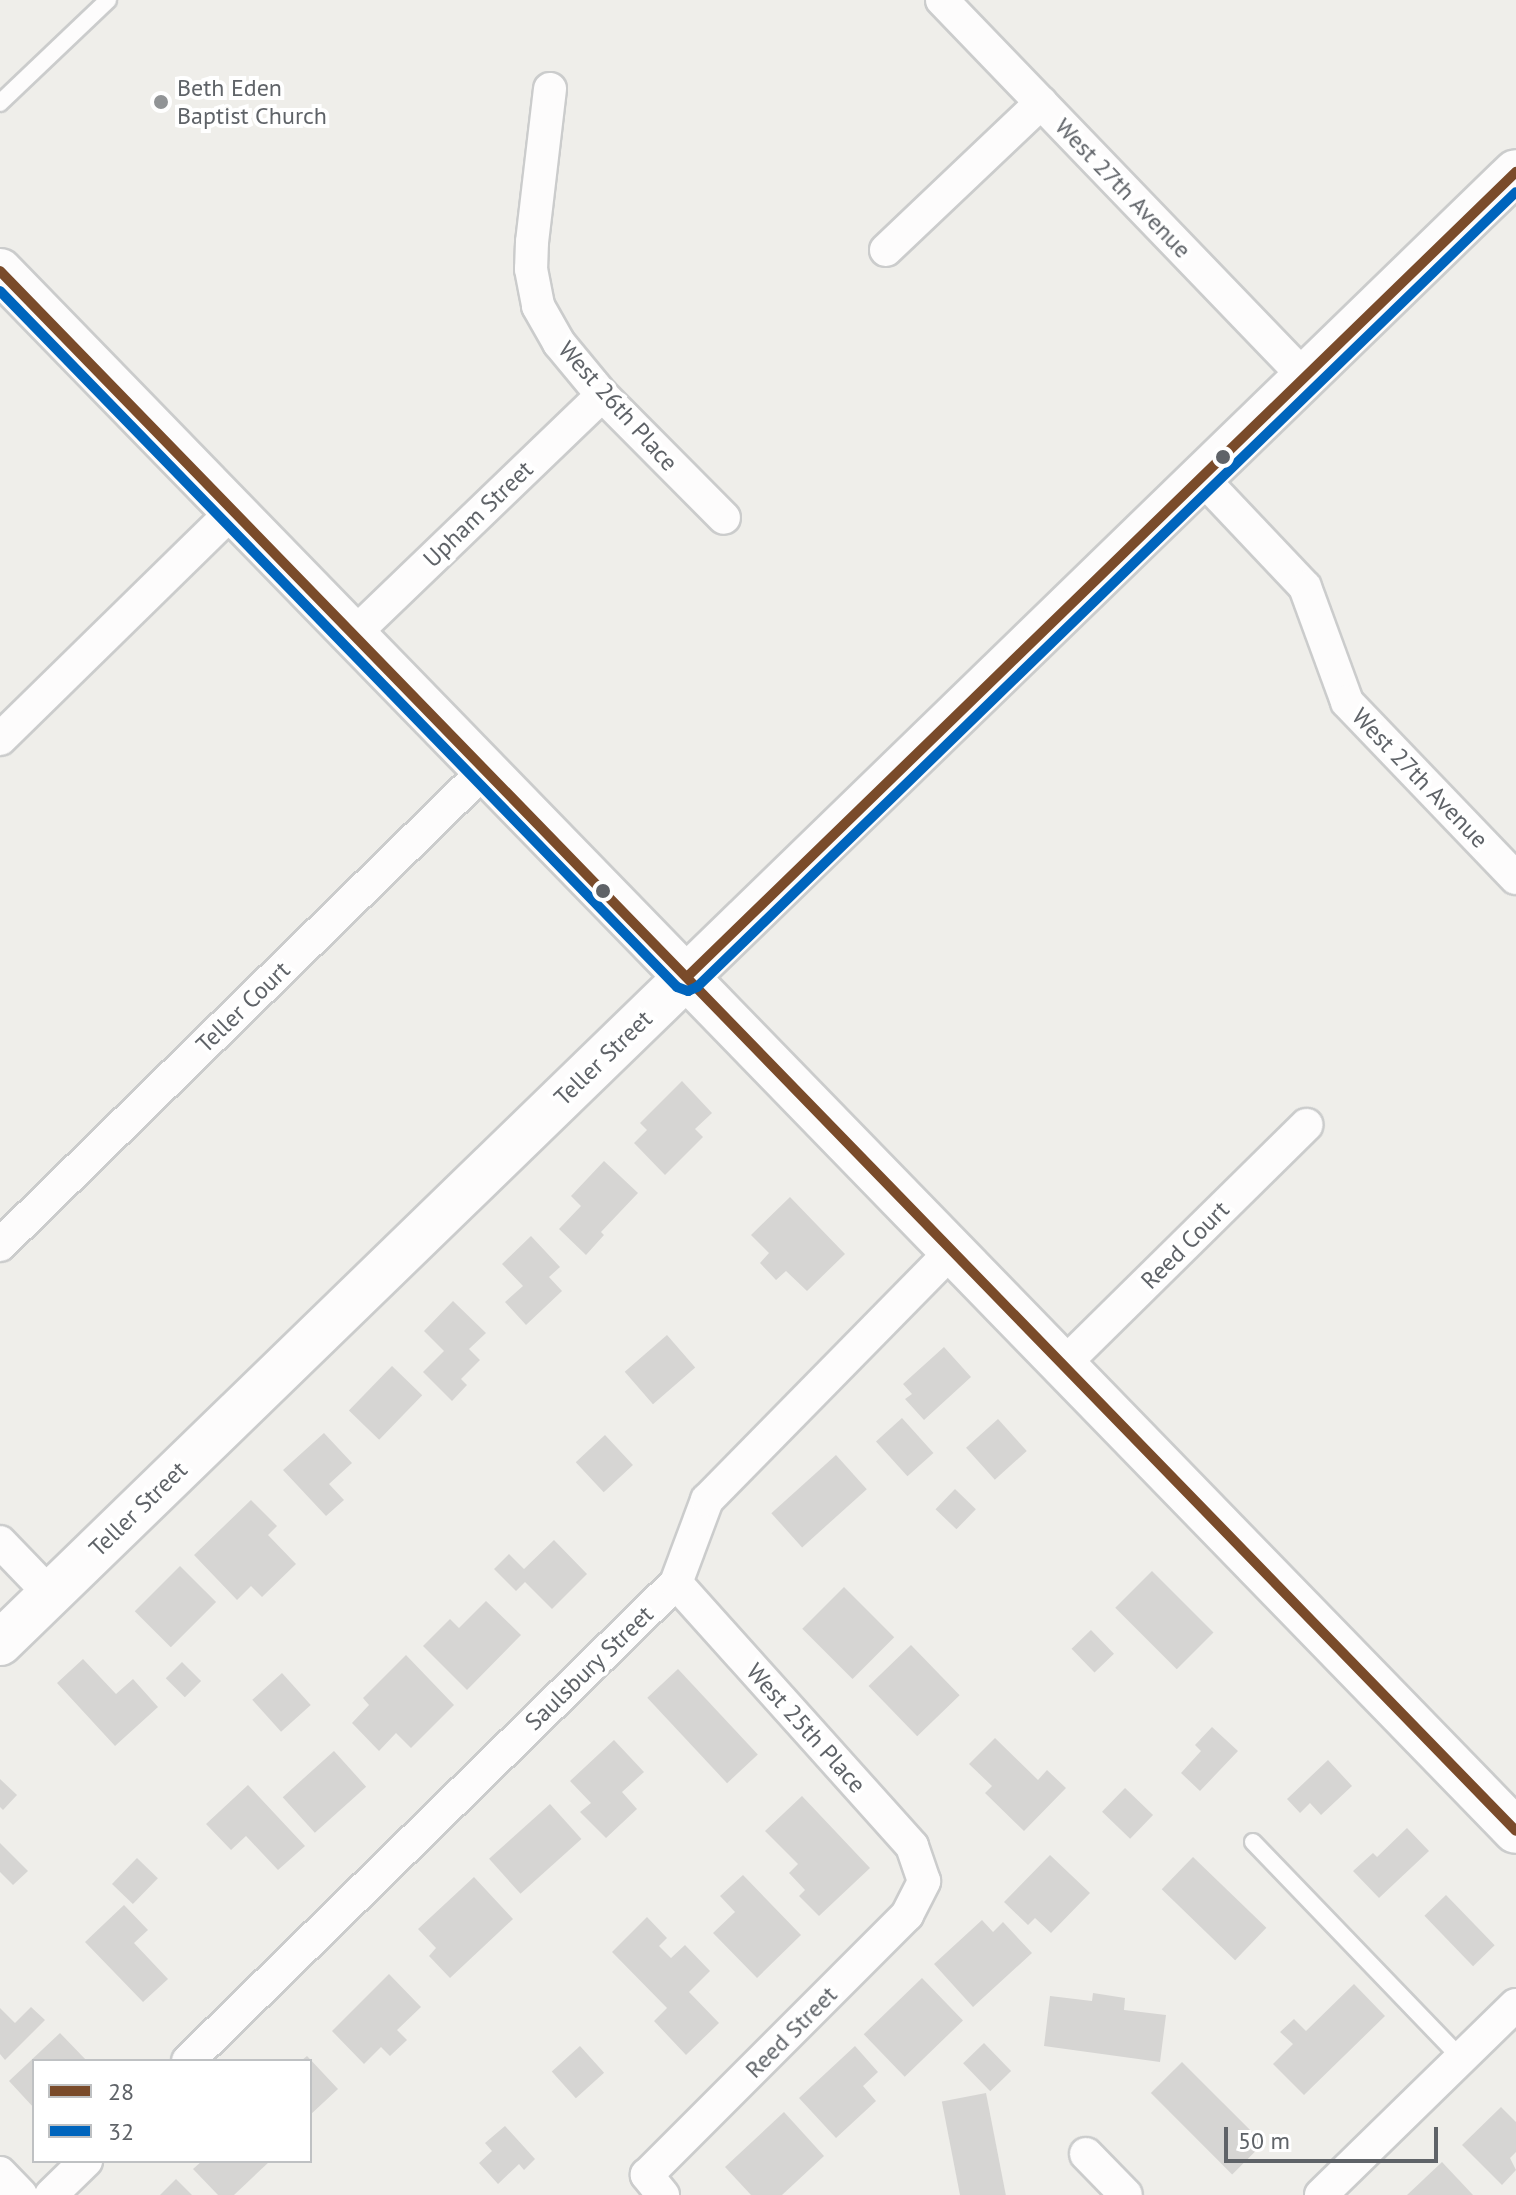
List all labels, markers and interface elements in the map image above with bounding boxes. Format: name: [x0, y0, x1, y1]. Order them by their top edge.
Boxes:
place label: Beth Eden Baptist Church: [177, 74, 327, 130]
marker: Beth Eden Baptist Church: [152, 93, 170, 111]
street label: West 27th Avenue: [1049, 112, 1197, 264]
street label: West 26th Place: [552, 335, 684, 477]
unlabelled marker: [1215, 449, 1231, 465]
street label: Upham Street: [417, 455, 539, 573]
street label: West 27th Avenue: [1346, 702, 1494, 854]
unlabelled marker: [595, 883, 611, 899]
street label: Teller Court: [190, 955, 296, 1059]
street label: Teller Street: [548, 1004, 658, 1112]
street label: Reed Court: [1135, 1195, 1235, 1295]
street label: Teller Street: [83, 1455, 193, 1563]
street label: Saulsbury Street: [519, 1599, 659, 1737]
street label: West 25th Place: [740, 1657, 872, 1799]
street label: Reed Street: [739, 1980, 843, 2084]
legend: [32, 2059, 312, 2163]
text: 28: [108, 2076, 134, 2107]
scale bar: [1228, 2111, 1442, 2161]
text: 32: [108, 2116, 134, 2147]
text: 50 m: [1238, 2125, 1290, 2156]

